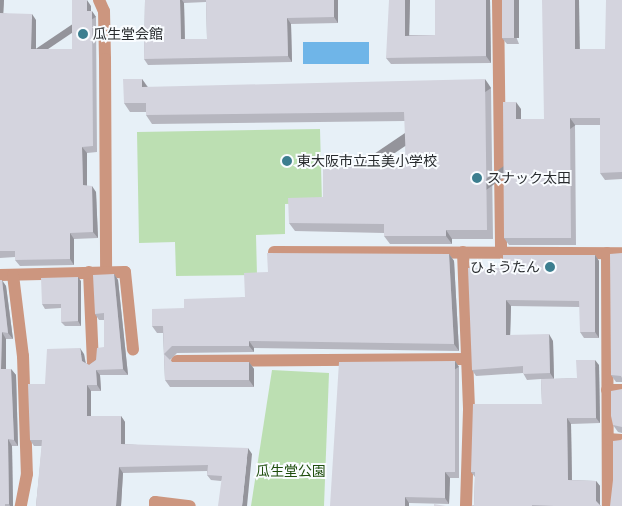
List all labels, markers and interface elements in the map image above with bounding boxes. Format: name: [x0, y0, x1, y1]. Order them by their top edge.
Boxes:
place label: 瓜生堂会館: [93, 26, 163, 42]
marker: 瓜生堂会館: [77, 28, 89, 40]
place label: 東大阪市立玉美小学校: [297, 153, 437, 169]
marker: 東大阪市立玉美小学校: [281, 155, 293, 167]
place label: スナック太田: [487, 170, 571, 186]
marker: スナック太田: [471, 172, 483, 184]
place label: ひょうたん: [470, 259, 540, 275]
marker: ひょうたん: [544, 261, 556, 273]
park label: 瓜生堂公園: [256, 463, 326, 479]

